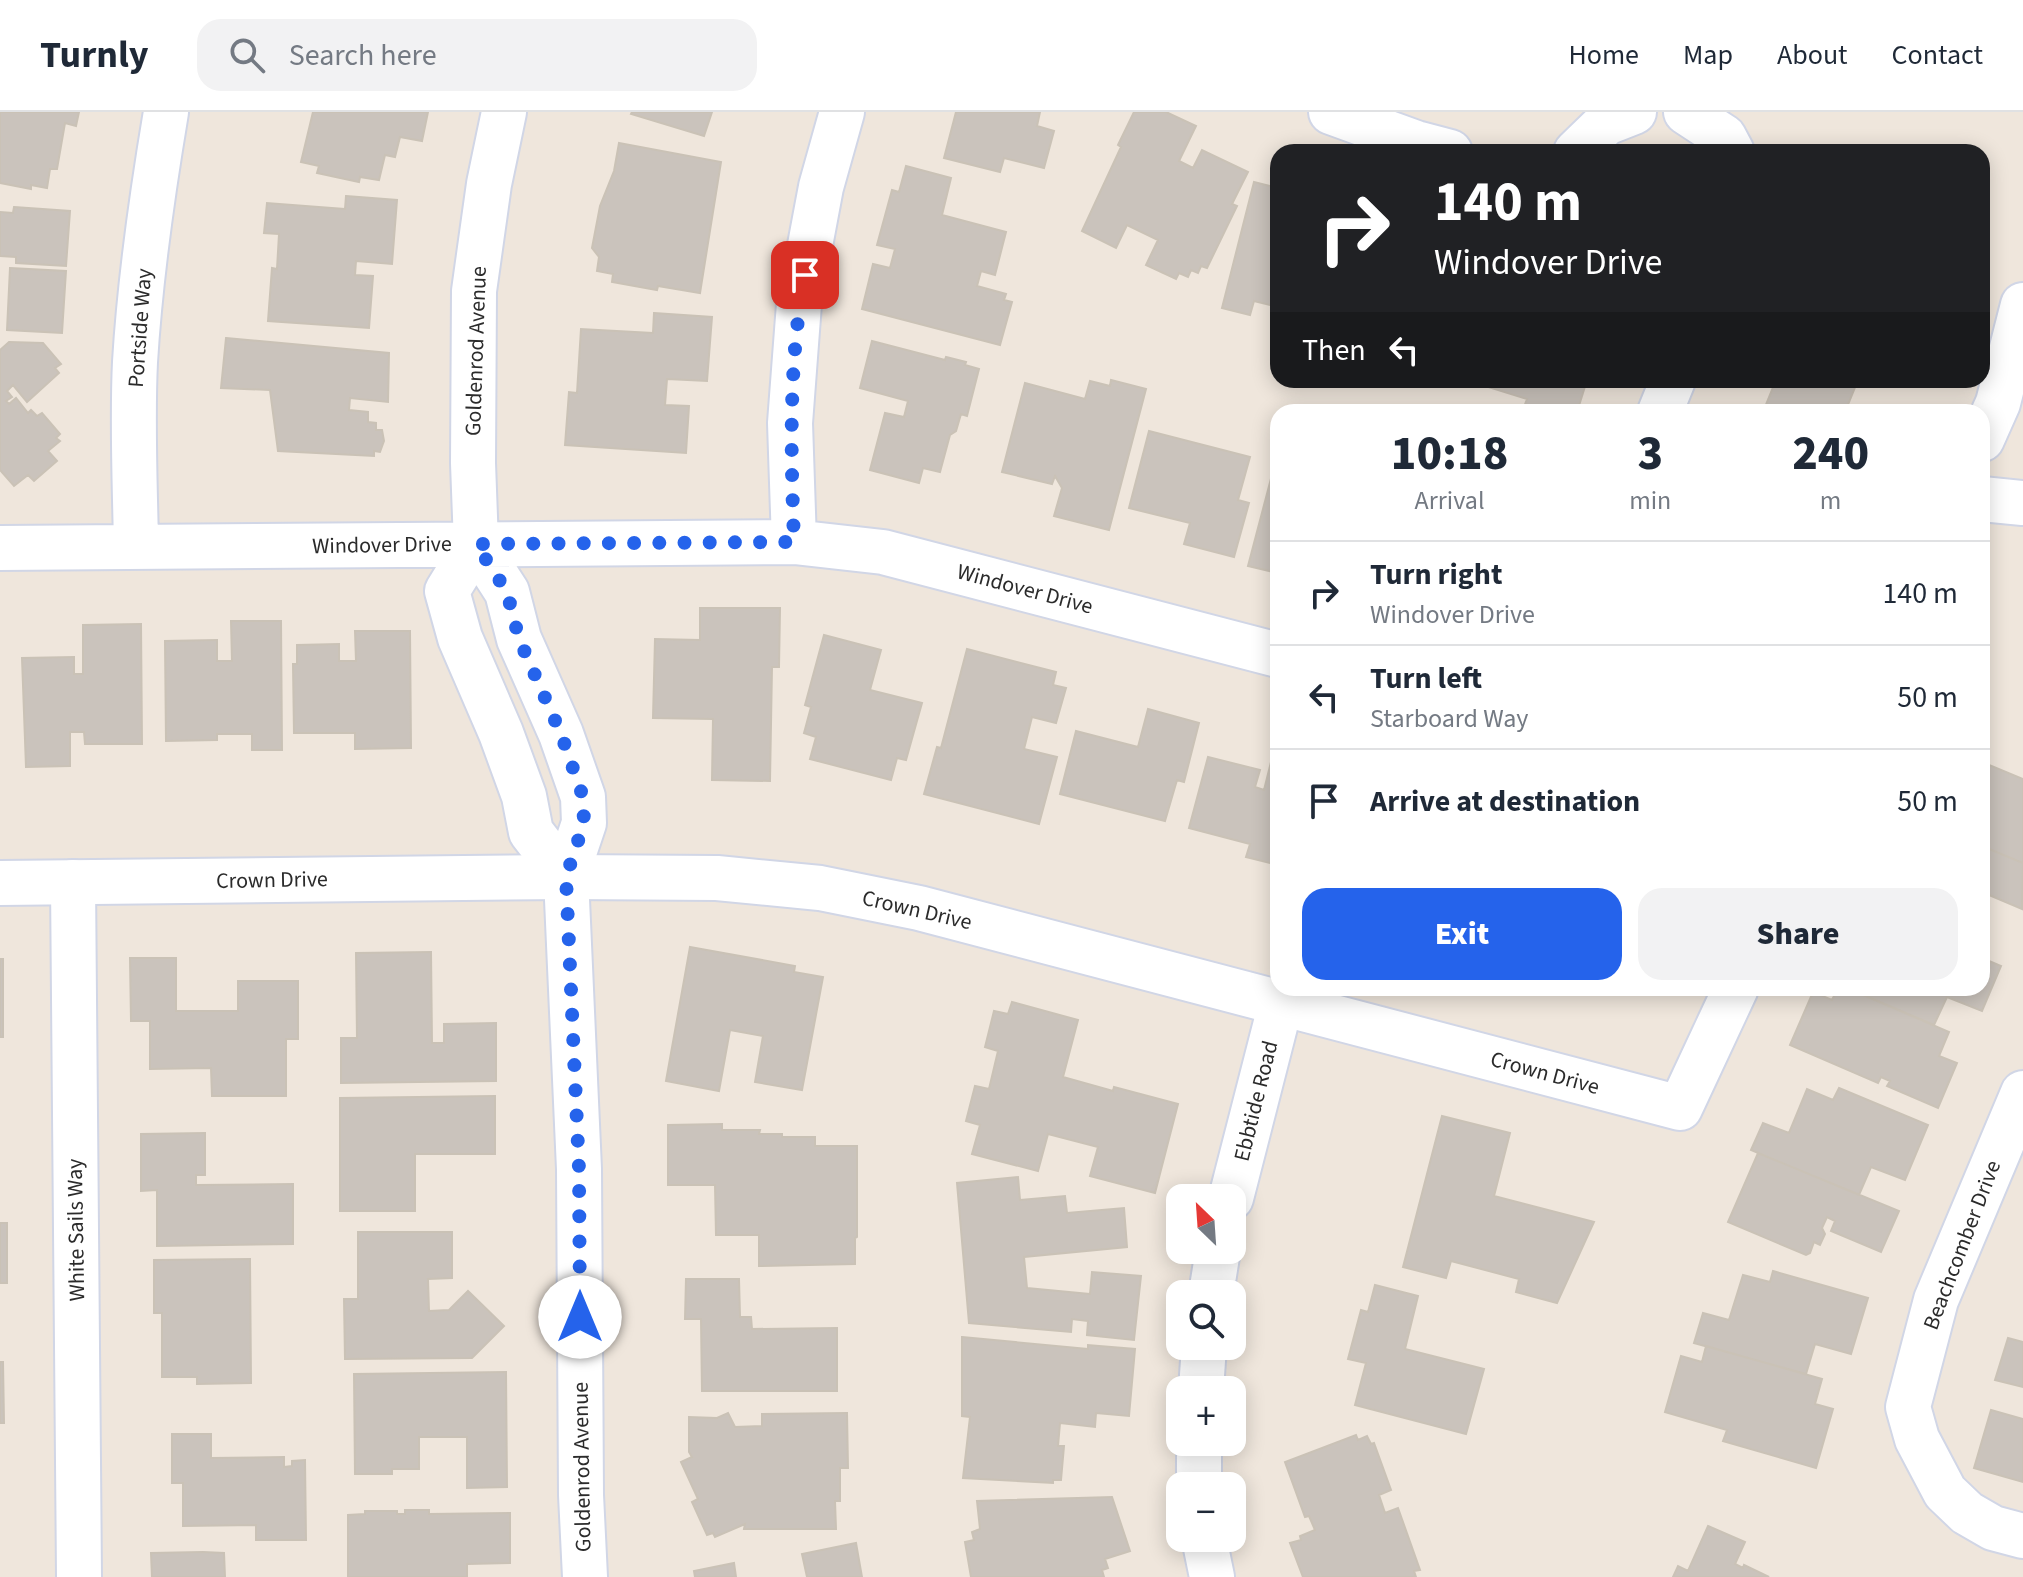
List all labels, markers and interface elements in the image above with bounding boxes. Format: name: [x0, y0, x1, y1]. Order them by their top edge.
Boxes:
search box: [197, 19, 757, 91]
text: Turnly: [40, 28, 149, 82]
icon: search: [225, 33, 269, 77]
text: Search here: [289, 34, 437, 77]
text: Home: [1568, 35, 1639, 75]
text: Map: [1683, 35, 1733, 75]
text: About: [1777, 35, 1848, 75]
text: Contact: [1892, 35, 1983, 75]
text: 140 m: [1434, 163, 1582, 242]
icon: right: [1302, 176, 1406, 280]
text: Windover Drive: [1434, 237, 1662, 288]
pin: [771, 241, 839, 309]
icon: arrive: [783, 253, 827, 297]
street label: Goldenrod Avenue: [457, 265, 495, 437]
street label: Portside Way: [120, 267, 160, 389]
icon: left: [1382, 328, 1426, 372]
text: Then: [1302, 329, 1366, 372]
text: 10:18: [1391, 420, 1508, 488]
text: 3: [1637, 420, 1663, 488]
text: 240: [1792, 420, 1869, 488]
text: Arrival: [1415, 482, 1485, 519]
text: min: [1629, 482, 1671, 519]
text: m: [1820, 482, 1841, 519]
street label: Windover Drive: [312, 528, 452, 562]
text: Turn right: [1370, 553, 1502, 596]
street label: Windover Drive: [953, 555, 1097, 623]
icon: right: [1302, 571, 1346, 615]
text: 140 m: [1882, 572, 1958, 615]
text: Windover Drive: [1370, 596, 1535, 633]
text: Turn left: [1370, 657, 1482, 700]
icon: left: [1302, 675, 1346, 719]
text: 50 m: [1897, 676, 1958, 719]
text: Starboard Way: [1370, 700, 1529, 737]
icon: arrive: [1302, 779, 1346, 823]
text: Arrive at destination: [1370, 780, 1640, 823]
text: 50 m: [1897, 780, 1958, 823]
street label: Crown Drive: [216, 863, 328, 897]
street label: Crown Drive: [859, 882, 975, 938]
button: Exit: [1302, 888, 1622, 980]
button: Share: [1638, 888, 1958, 980]
street label: Ebbtide Road: [1226, 1037, 1286, 1165]
street label: Crown Drive: [1487, 1043, 1603, 1103]
street label: Beachcomber Drive: [1915, 1156, 2009, 1334]
street label: White Sails Way: [59, 1158, 93, 1302]
north arrow: [1166, 1184, 1246, 1264]
map controls: [1166, 1184, 1246, 1552]
position arrow: [538, 1275, 622, 1359]
button: search: [1166, 1280, 1246, 1360]
button: +: [1166, 1376, 1246, 1456]
street label: Goldenrod Avenue: [565, 1382, 599, 1552]
button: −: [1166, 1472, 1246, 1552]

